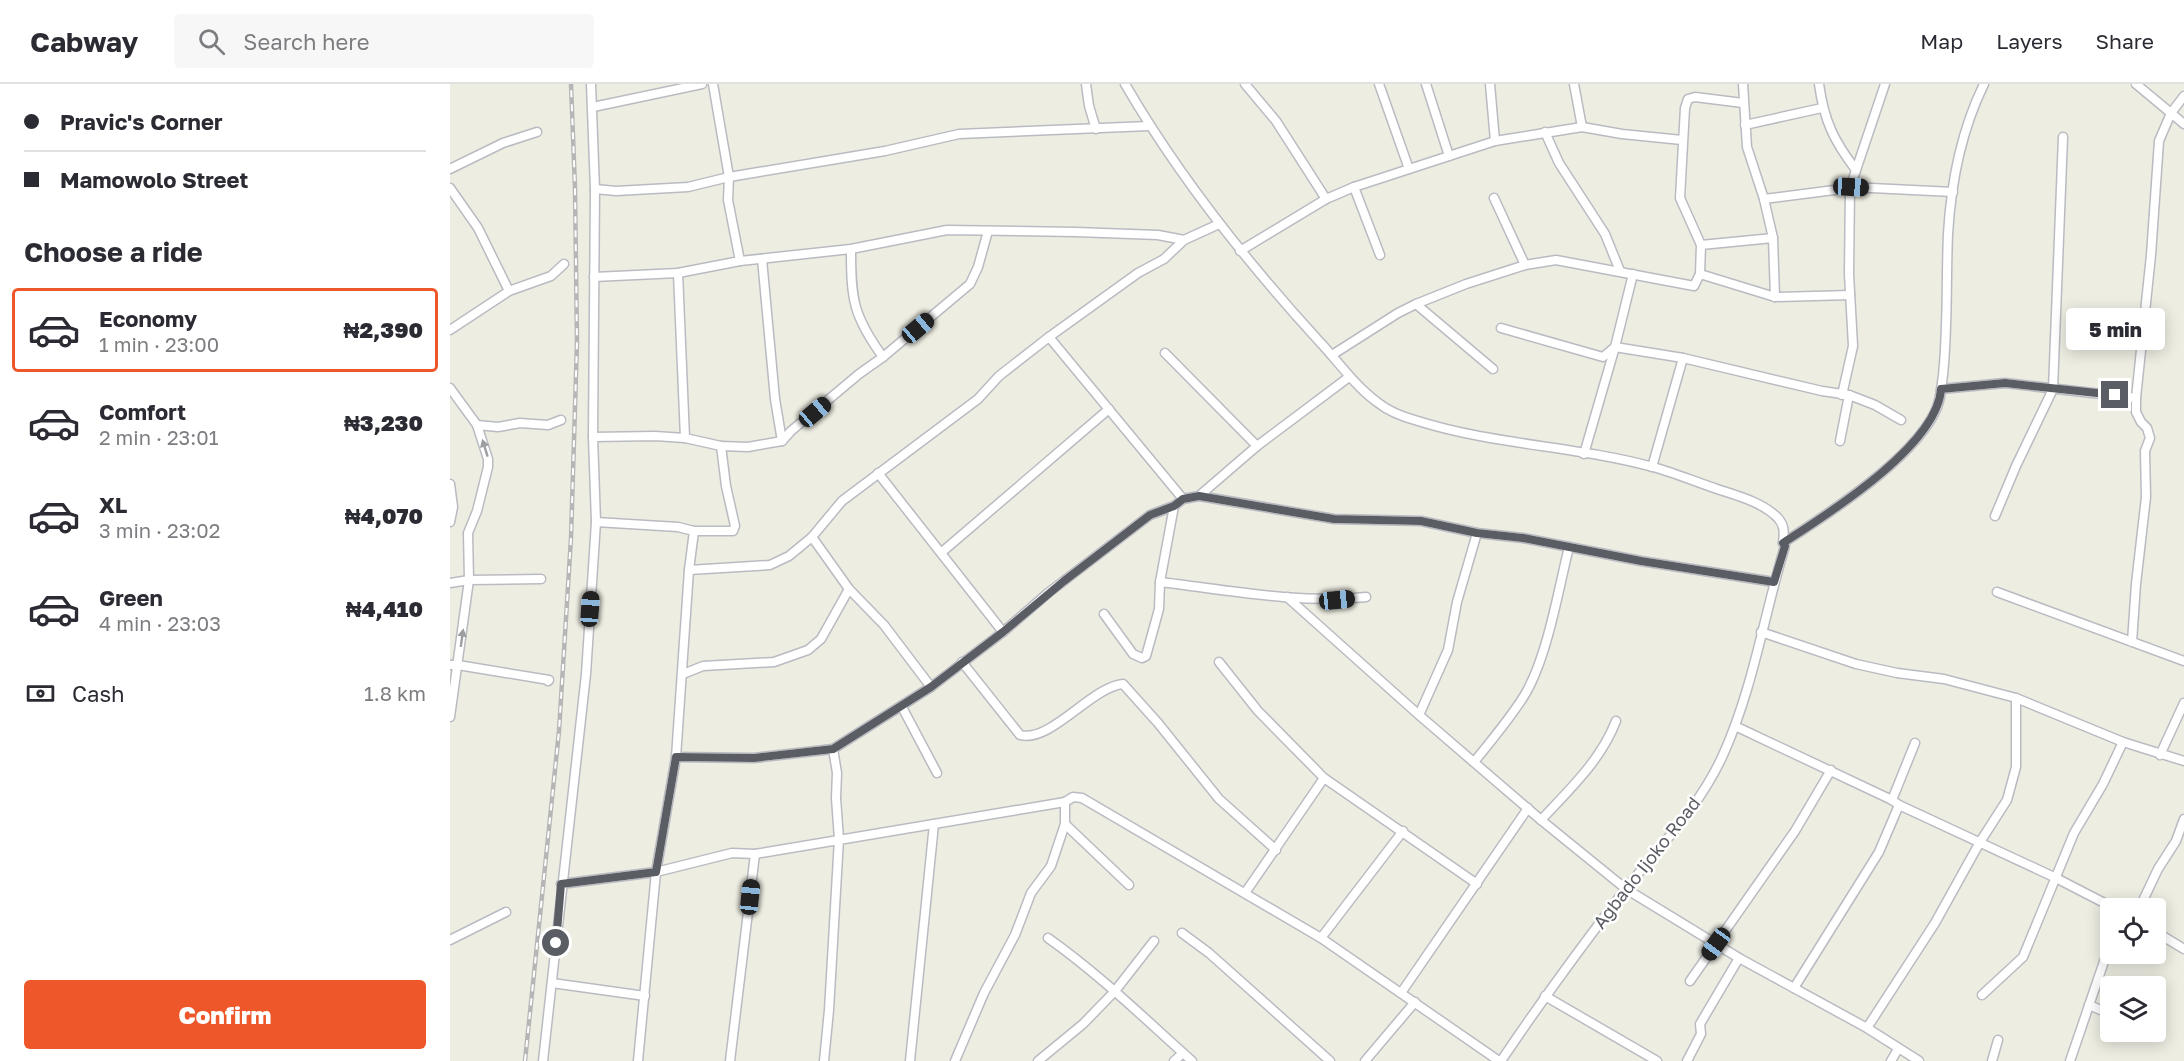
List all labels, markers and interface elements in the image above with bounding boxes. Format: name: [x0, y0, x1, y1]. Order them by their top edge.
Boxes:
search box: [174, 14, 594, 68]
text: Cabway: [30, 25, 138, 58]
icon: search: [195, 25, 228, 58]
text: Search here: [243, 28, 369, 55]
text: Map: [1920, 28, 1963, 54]
text: Layers: [1996, 28, 2063, 54]
text: Share: [2096, 28, 2154, 54]
text: Pravic's Corner: [60, 108, 222, 135]
text: Mamowolo Street: [60, 166, 248, 193]
car: [1833, 177, 1869, 197]
text: Choose a ride: [24, 236, 203, 268]
icon: car: [27, 303, 81, 357]
text: Economy: [99, 305, 197, 332]
callout: 5 min: [2066, 308, 2164, 350]
car: [898, 310, 938, 346]
text: ₦2,390: [344, 316, 423, 343]
text: 5 min: [2089, 317, 2142, 341]
text: 1 min · 23:00: [99, 332, 219, 356]
route end: [2101, 381, 2128, 408]
car: [795, 394, 835, 430]
icon: car: [27, 396, 81, 450]
text: Comfort: [99, 398, 186, 425]
text: ₦3,230: [344, 409, 423, 436]
text: 2 min · 23:01: [99, 425, 218, 449]
one-way arrow: [480, 439, 489, 457]
icon: car: [27, 489, 81, 543]
text: XL: [99, 491, 127, 518]
text: ₦4,070: [345, 502, 423, 529]
text: 3 min · 23:02: [99, 518, 220, 542]
icon: car: [27, 582, 81, 636]
text: Green: [99, 584, 163, 611]
car: [1318, 589, 1356, 611]
car: [580, 590, 600, 628]
text: ₦4,410: [346, 595, 423, 622]
text: 4 min · 23:03: [99, 611, 221, 635]
one-way arrow: [457, 629, 467, 648]
icon: cash: [24, 677, 57, 710]
text: Cash: [72, 680, 125, 707]
text: 1.8 km: [364, 681, 426, 705]
street label: Agbado Ijoko Road: [1588, 792, 1704, 933]
car: [739, 878, 761, 916]
map controls: [2100, 898, 2166, 1042]
button: locate: [2100, 898, 2166, 964]
car: [1698, 924, 1734, 964]
route start: [542, 929, 569, 956]
button: layers: [2100, 976, 2166, 1042]
button: Confirm: [24, 980, 426, 1049]

